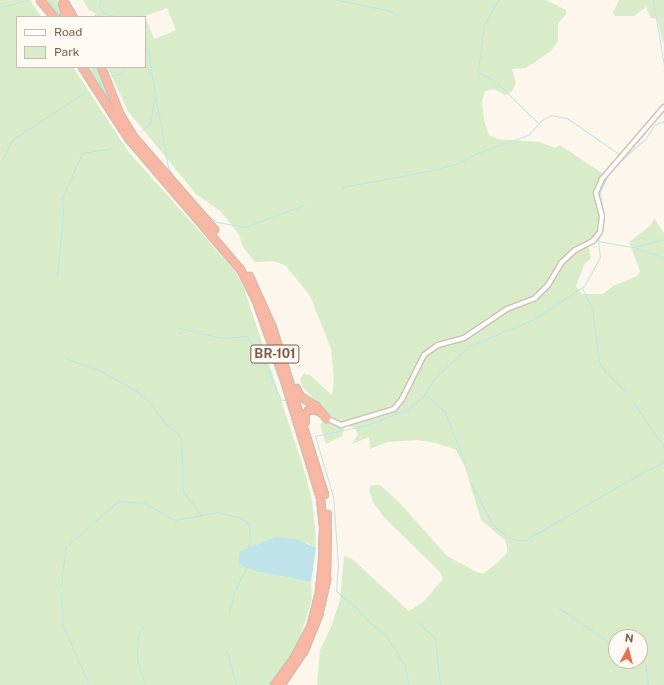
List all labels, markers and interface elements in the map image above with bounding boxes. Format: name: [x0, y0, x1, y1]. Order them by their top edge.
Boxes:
legend: [16, 16, 146, 68]
text: Road: [54, 25, 82, 39]
text: Park: [54, 45, 80, 59]
road number: BR-101: [250, 343, 300, 365]
north arrow: [608, 629, 648, 669]
text: N: [624, 632, 634, 645]

